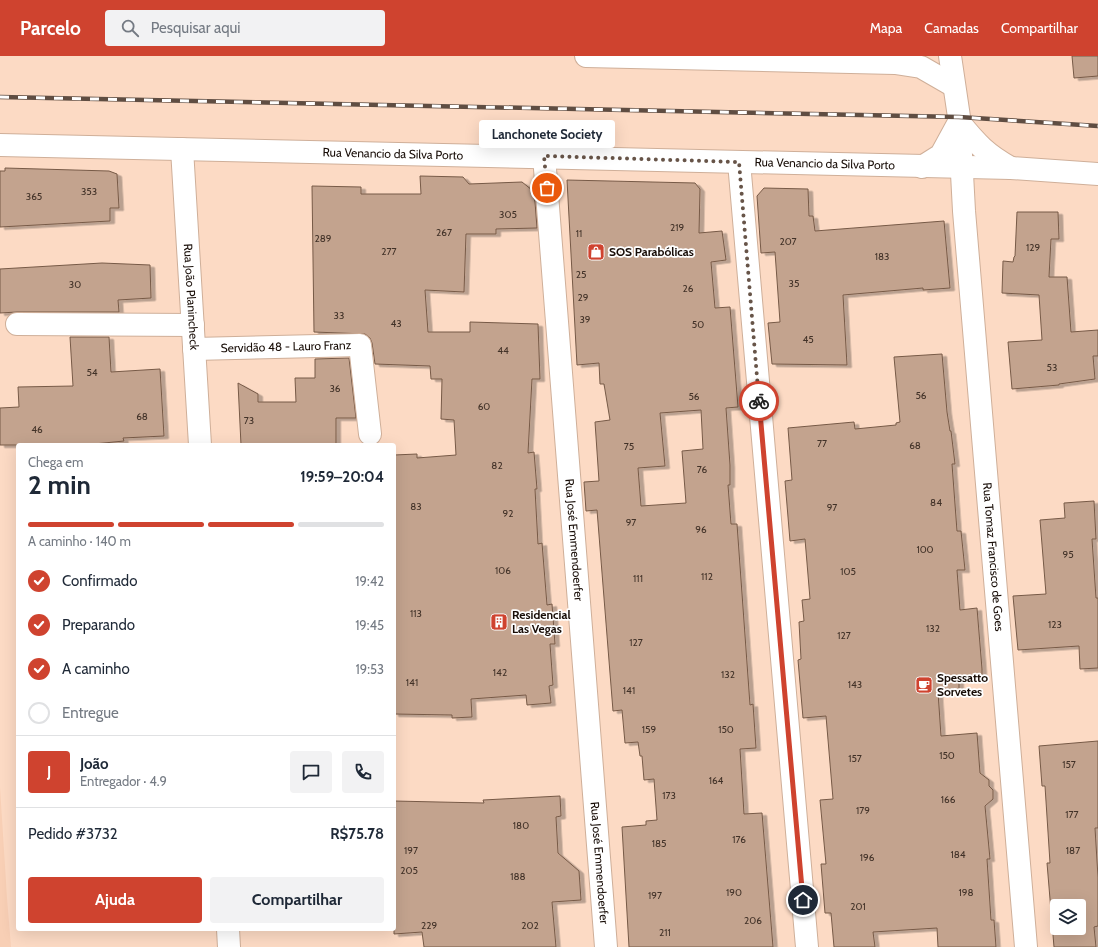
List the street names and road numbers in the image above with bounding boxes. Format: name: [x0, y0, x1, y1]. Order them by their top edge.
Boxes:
street label: Rua Venancio da Silva Porto: [322, 144, 464, 163]
street label: Rua Venancio da Silva Porto: [754, 154, 896, 172]
street label: Rua João Planincheck: [181, 243, 202, 351]
street label: Servidão 48 - Lauro Franz: [221, 337, 352, 355]
street label: Rua José Emmendoerfer: [562, 478, 587, 602]
street label: Rua Tomaz Francisco de Goes: [980, 482, 1007, 632]
street label: Rua José Emmendoerfer: [588, 801, 612, 925]

